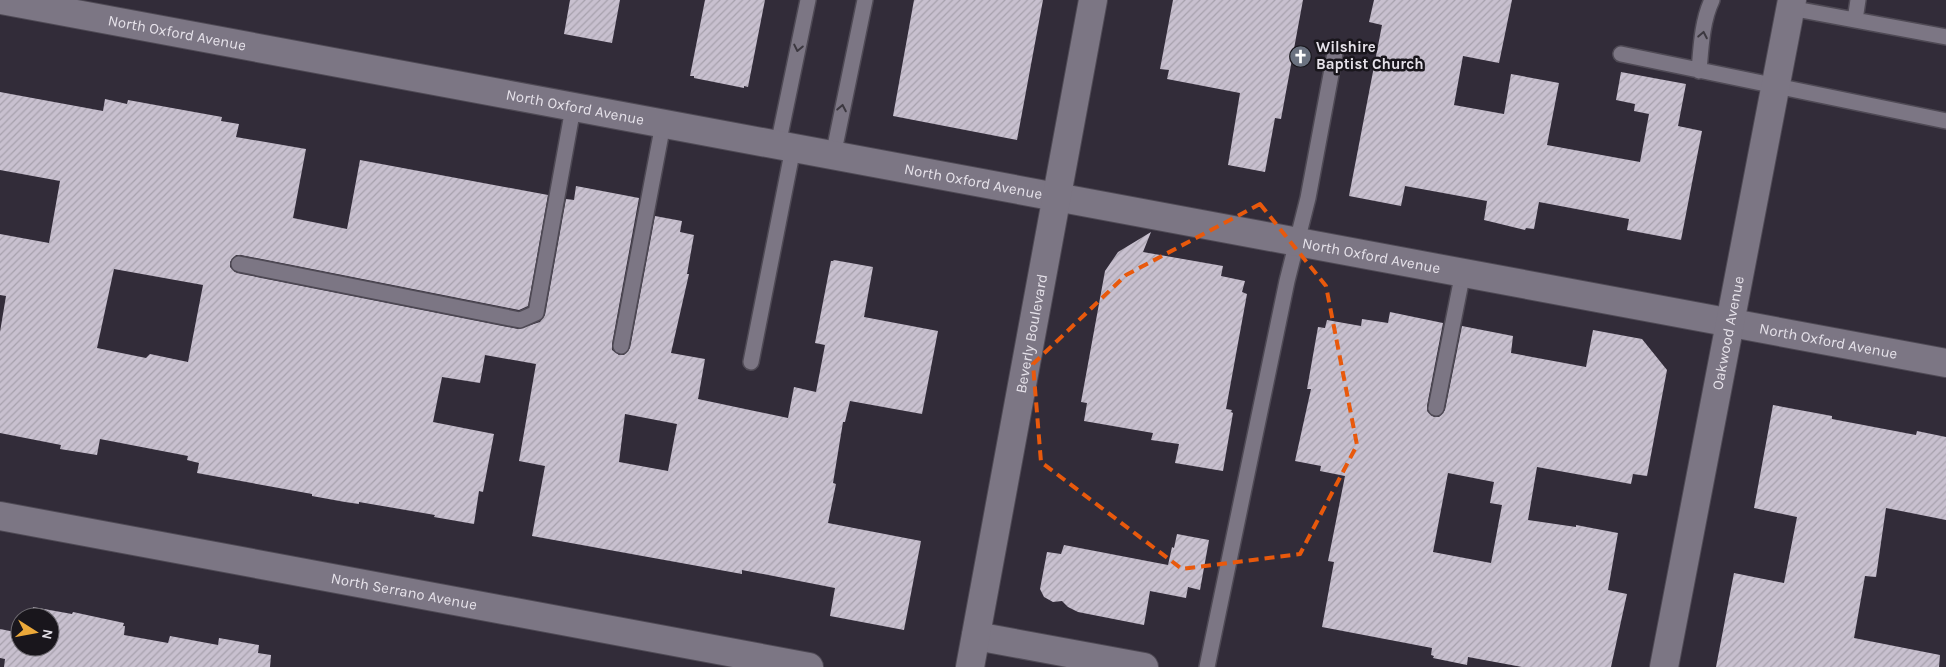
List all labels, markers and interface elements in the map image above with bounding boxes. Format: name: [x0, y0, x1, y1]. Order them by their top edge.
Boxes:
street label: North Oxford Avenue: [106, 11, 248, 55]
one-way arrow: [1698, 30, 1708, 39]
place label: Wilshire Baptist Church: [1316, 38, 1424, 73]
one-way arrow: [793, 43, 804, 52]
church icon: Wilshire Baptist Church: [1288, 44, 1312, 68]
street label: North Oxford Avenue: [505, 85, 646, 129]
one-way arrow: [837, 104, 847, 112]
street label: North Oxford Avenue: [903, 160, 1044, 203]
street label: North Oxford Avenue: [1301, 234, 1442, 277]
street label: Beverly Boulevard: [1012, 272, 1051, 395]
street label: Oakwood Avenue: [1708, 275, 1748, 392]
street label: North Oxford Avenue: [1758, 319, 1899, 363]
street label: North Serrano Avenue: [329, 569, 479, 614]
north arrow: [10, 607, 60, 657]
text: N: [38, 628, 57, 641]

